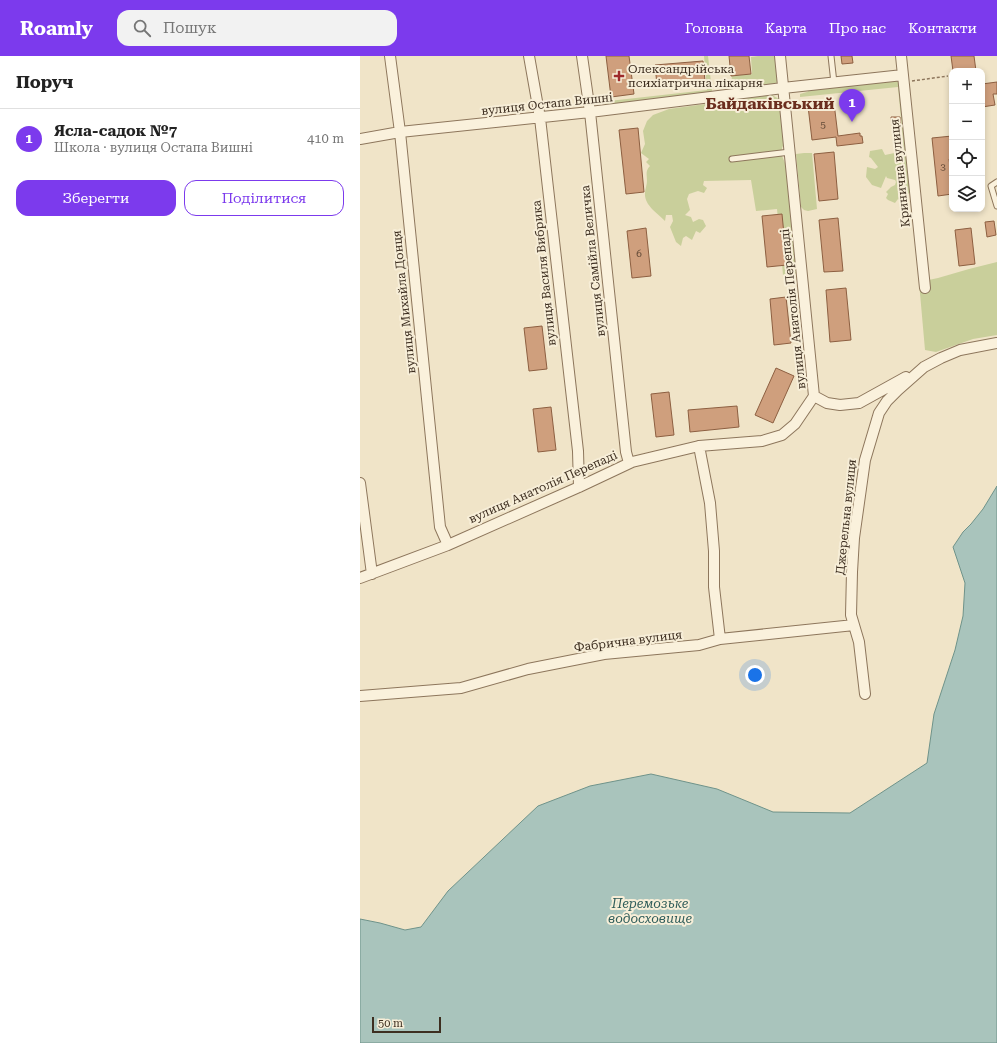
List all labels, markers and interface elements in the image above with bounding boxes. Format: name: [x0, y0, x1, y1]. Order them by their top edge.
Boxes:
search box: [117, 10, 397, 46]
text: Roamly: [20, 17, 93, 40]
icon: search: [131, 17, 153, 39]
text: Пошук: [163, 19, 216, 37]
text: Головна: [685, 20, 743, 36]
text: Карта: [765, 20, 807, 36]
text: Про нас: [829, 20, 886, 36]
text: Контакти: [908, 20, 977, 36]
place label: Олександрійська психіатрична лікарня: [628, 62, 763, 90]
map controls: [949, 68, 985, 212]
button: +: [949, 68, 985, 104]
marker: Олександрійська психіатрична лікарня: [613, 70, 625, 82]
text: Поруч: [16, 72, 73, 92]
pin: 1: [839, 89, 865, 122]
street label: вулиця Остапа Вишні: [481, 90, 614, 118]
district label: Байдаківський: [705, 94, 835, 113]
button: −: [949, 104, 985, 140]
street label: Кринична вулиця: [887, 118, 913, 228]
house number: 5: [820, 119, 826, 130]
text: Ясла-садок №7: [54, 122, 177, 140]
text: 1: [25, 131, 33, 146]
text: 410 m: [307, 131, 344, 146]
text: Школа · вулиця Остапа Вишні: [54, 140, 253, 155]
button: locate: [949, 140, 985, 176]
house number: 3: [940, 161, 946, 172]
button: layers: [949, 176, 985, 212]
button: Зберегти: [16, 180, 176, 216]
button: Поділитися: [184, 180, 344, 216]
street label: вулиця Самійла Величка: [578, 184, 608, 337]
street label: вулиця Василя Вибрика: [529, 199, 559, 347]
street label: вулиця Анатолія Перепаді: [778, 228, 808, 390]
street label: вулиця Михайла Донця: [389, 229, 419, 374]
house number: 6: [636, 248, 642, 259]
street label: вулиця Анатолія Перепаді: [467, 448, 620, 526]
street label: Джерельна вулиця: [833, 458, 859, 576]
street label: Фабрична вулиця: [573, 627, 683, 655]
your location: [745, 665, 765, 685]
water label: Перемозьке водосховище: [608, 896, 692, 926]
scale bar: [372, 1015, 441, 1034]
text: 50 m: [378, 1017, 403, 1030]

